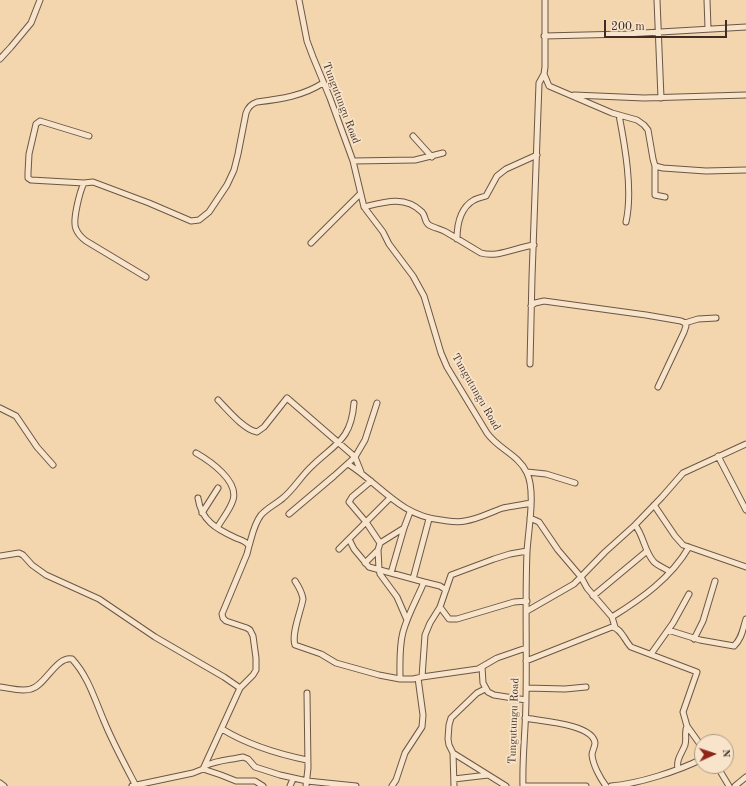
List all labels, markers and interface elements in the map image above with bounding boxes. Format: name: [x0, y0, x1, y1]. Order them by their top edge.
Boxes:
scale bar: [606, 12, 729, 38]
text: 200 m: [611, 21, 645, 33]
street label: Tungutungu Road: [319, 60, 363, 146]
street label: Tungutungu Road: [449, 351, 503, 433]
street label: Tungutungu Road: [506, 678, 522, 764]
north arrow: [694, 734, 734, 774]
text: N: [720, 749, 731, 758]

